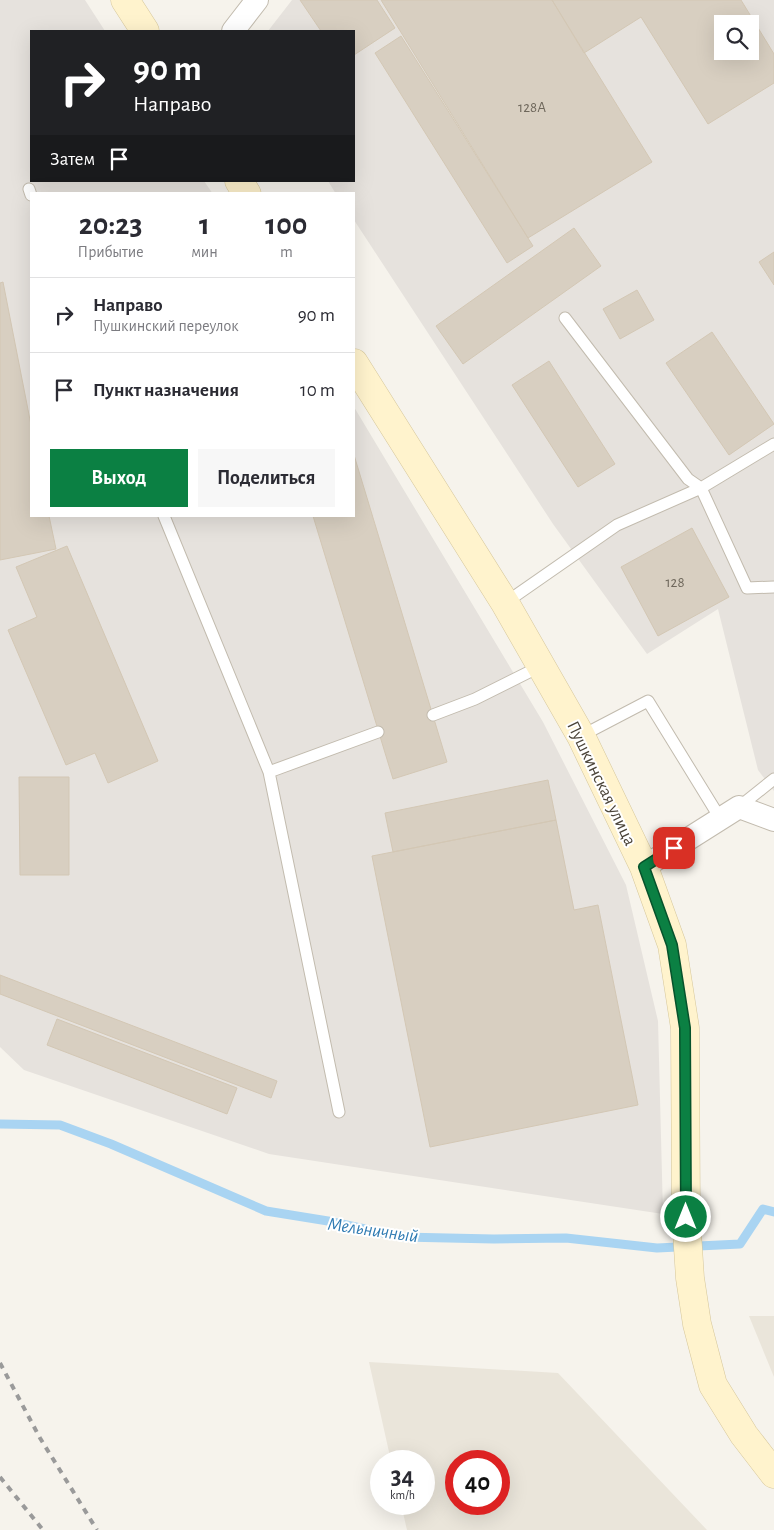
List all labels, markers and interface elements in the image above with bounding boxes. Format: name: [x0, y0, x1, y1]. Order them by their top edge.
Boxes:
map controls: [714, 15, 759, 60]
button: search: [714, 15, 759, 60]
icon: right: [50, 50, 115, 115]
text: 90 m: [133, 52, 202, 87]
text: Направо: [133, 93, 211, 115]
house number: 128А: [518, 100, 546, 115]
icon: arrive: [105, 145, 133, 173]
text: Затем: [50, 150, 95, 169]
text: 20:23: [79, 210, 142, 240]
text: 1: [199, 210, 210, 240]
text: 100: [265, 210, 307, 240]
text: Прибытие: [78, 244, 144, 260]
text: мин: [191, 244, 218, 260]
text: m: [280, 244, 293, 260]
text: Направо: [93, 296, 163, 315]
icon: right: [50, 301, 78, 329]
text: 90 m: [298, 306, 335, 325]
text: Пушкинский переулок: [93, 318, 238, 334]
icon: arrive: [50, 376, 78, 404]
text: Пункт назначения: [93, 381, 239, 400]
text: 10 m: [300, 381, 335, 400]
button: Выход: [50, 449, 188, 507]
button: Поделиться: [198, 449, 335, 507]
house number: 128: [665, 575, 685, 590]
street label: Пушкинская улица: [563, 718, 639, 849]
pin: [653, 827, 695, 869]
icon: arrive: [660, 834, 688, 862]
position arrow: [659, 1190, 711, 1242]
water label: Мельничный: [326, 1215, 419, 1246]
speed limit sign: 40: [445, 1450, 510, 1515]
text: 34: [391, 1464, 414, 1489]
text: km/h: [390, 1489, 415, 1501]

